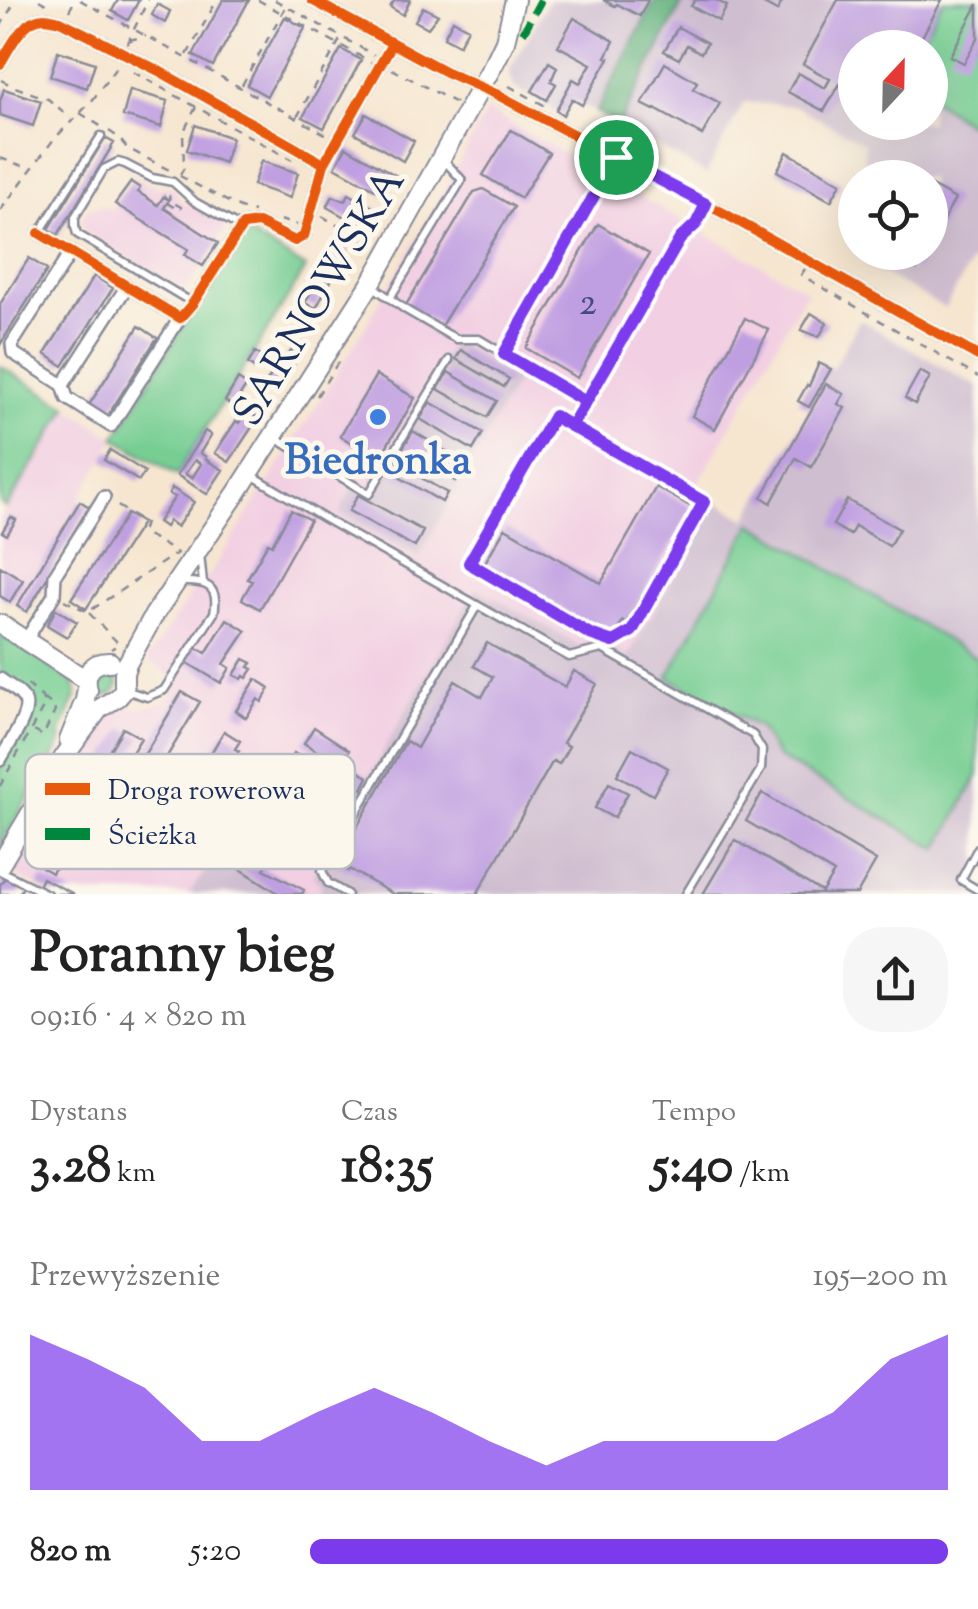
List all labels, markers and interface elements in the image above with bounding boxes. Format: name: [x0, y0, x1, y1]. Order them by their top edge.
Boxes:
north arrow: [838, 30, 948, 140]
map controls: [838, 30, 948, 270]
pin: [574, 115, 659, 200]
icon: arrive: [589, 130, 644, 185]
street label: SARNOWSKA: [220, 158, 422, 439]
button: locate: [838, 160, 948, 270]
house number: 2: [579, 278, 597, 332]
marker: Biedronka: [367, 406, 389, 428]
place label: Biedronka: [285, 433, 472, 493]
legend: [25, 754, 355, 869]
text: Droga rowerowa: [108, 772, 306, 812]
text: Ścieżka: [108, 817, 197, 857]
text: Poranny bieg: [30, 917, 335, 996]
button: share: [843, 927, 948, 1032]
text: 09:16 · 4 × 820 m: [30, 994, 247, 1040]
text: Dystans: [30, 1093, 127, 1133]
text: Czas: [341, 1093, 398, 1133]
text: Tempo: [652, 1093, 736, 1133]
text: 3.28: [30, 1133, 111, 1205]
text: 18:35: [341, 1133, 433, 1205]
text: 5:40: [652, 1133, 733, 1205]
text: km: [111, 1154, 156, 1194]
text: /km: [733, 1154, 790, 1194]
text: Przewyższenie: [30, 1254, 220, 1300]
text: 195–200 m: [813, 1254, 948, 1300]
text: 820 m: [30, 1529, 111, 1575]
text: 5:20: [190, 1529, 241, 1575]

